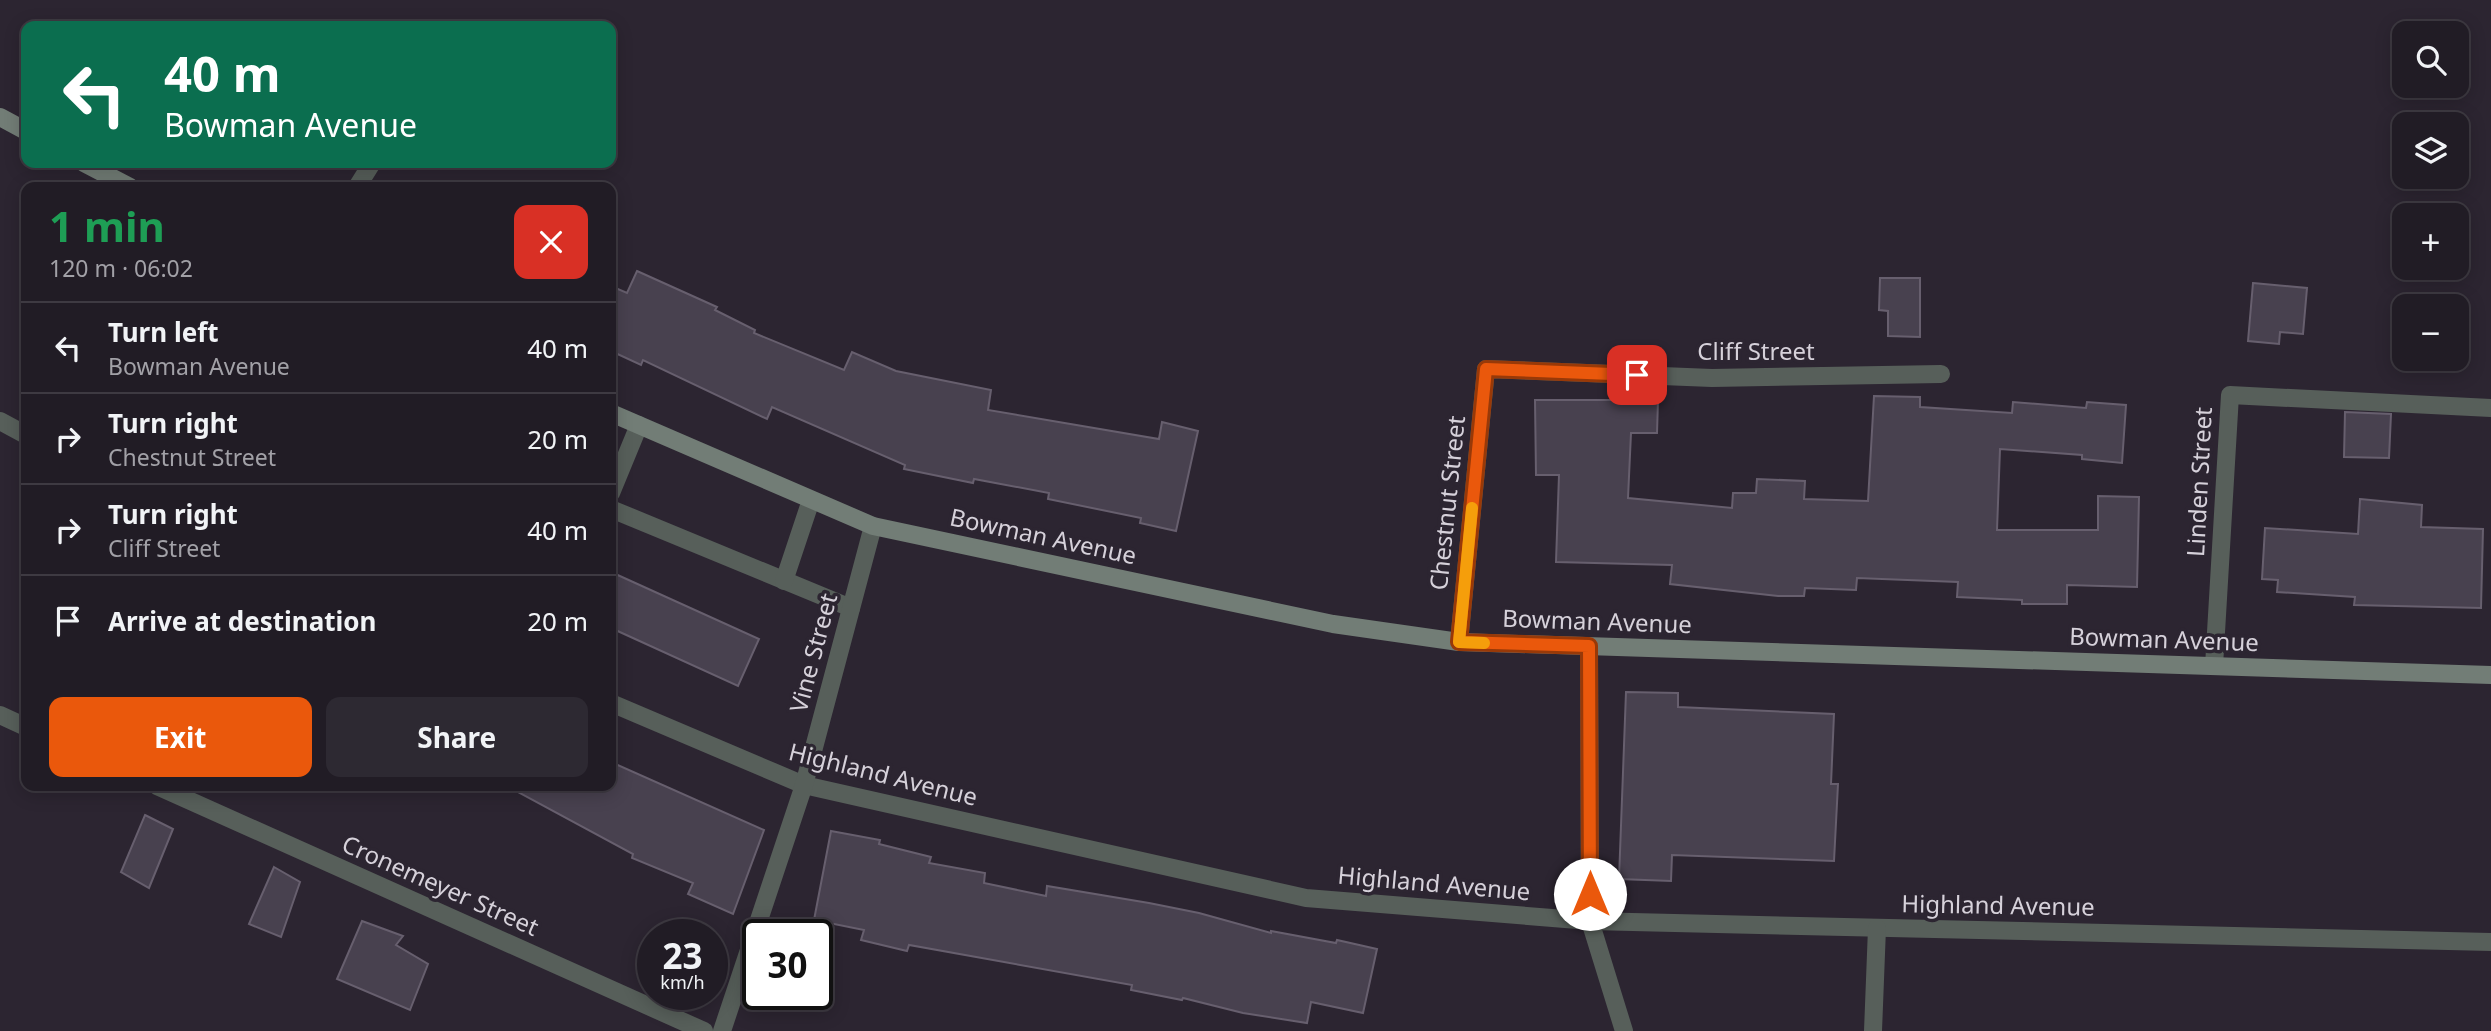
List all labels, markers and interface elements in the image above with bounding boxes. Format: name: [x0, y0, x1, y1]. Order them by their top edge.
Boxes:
map controls: [2392, 21, 2469, 371]
button: search: [2392, 21, 2469, 98]
text: 40 m: [164, 40, 281, 106]
icon: left: [49, 49, 140, 140]
text: Bowman Avenue: [164, 103, 417, 146]
button: layers: [2392, 112, 2469, 189]
text: 1 min: [49, 197, 165, 254]
button: +: [2392, 203, 2469, 280]
button: close: [514, 205, 588, 279]
text: 120 m · 06:02: [49, 252, 193, 284]
button: −: [2392, 294, 2469, 371]
text: Turn left: [108, 314, 219, 350]
icon: left: [49, 329, 87, 367]
text: 40 m: [527, 330, 588, 366]
street label: Cliff Street: [1697, 334, 1815, 367]
pin: [1607, 345, 1667, 405]
text: Bowman Avenue: [108, 350, 290, 382]
icon: arrive: [1618, 356, 1656, 394]
text: Turn right: [108, 405, 238, 441]
street label: Linden Street: [2178, 406, 2219, 558]
street label: Chestnut Street: [1421, 414, 1472, 592]
icon: right: [49, 420, 87, 458]
text: 20 m: [527, 421, 588, 457]
text: Chestnut Street: [108, 441, 276, 473]
text: Turn right: [108, 496, 238, 532]
street label: Bowman Avenue: [947, 500, 1140, 571]
icon: right: [49, 511, 87, 549]
text: 40 m: [527, 512, 588, 548]
text: Cliff Street: [108, 532, 220, 564]
street label: Vine Street: [781, 589, 844, 716]
street label: Bowman Avenue: [1502, 601, 1692, 640]
icon: arrive: [49, 602, 87, 640]
text: Arrive at destination: [108, 603, 377, 639]
text: 20 m: [527, 603, 588, 639]
street label: Bowman Avenue: [2069, 619, 2259, 658]
button: Exit: [49, 697, 312, 777]
button: Share: [326, 697, 588, 777]
street label: Highland Avenue: [786, 734, 981, 813]
street label: Cronemeyer Street: [337, 826, 544, 943]
position arrow: [1553, 857, 1627, 931]
street label: Highland Avenue: [1336, 858, 1532, 907]
street label: Highland Avenue: [1901, 886, 2095, 923]
speed limit sign: 30: [742, 919, 833, 1010]
text: 23: [662, 932, 703, 979]
text: km/h: [660, 970, 705, 994]

